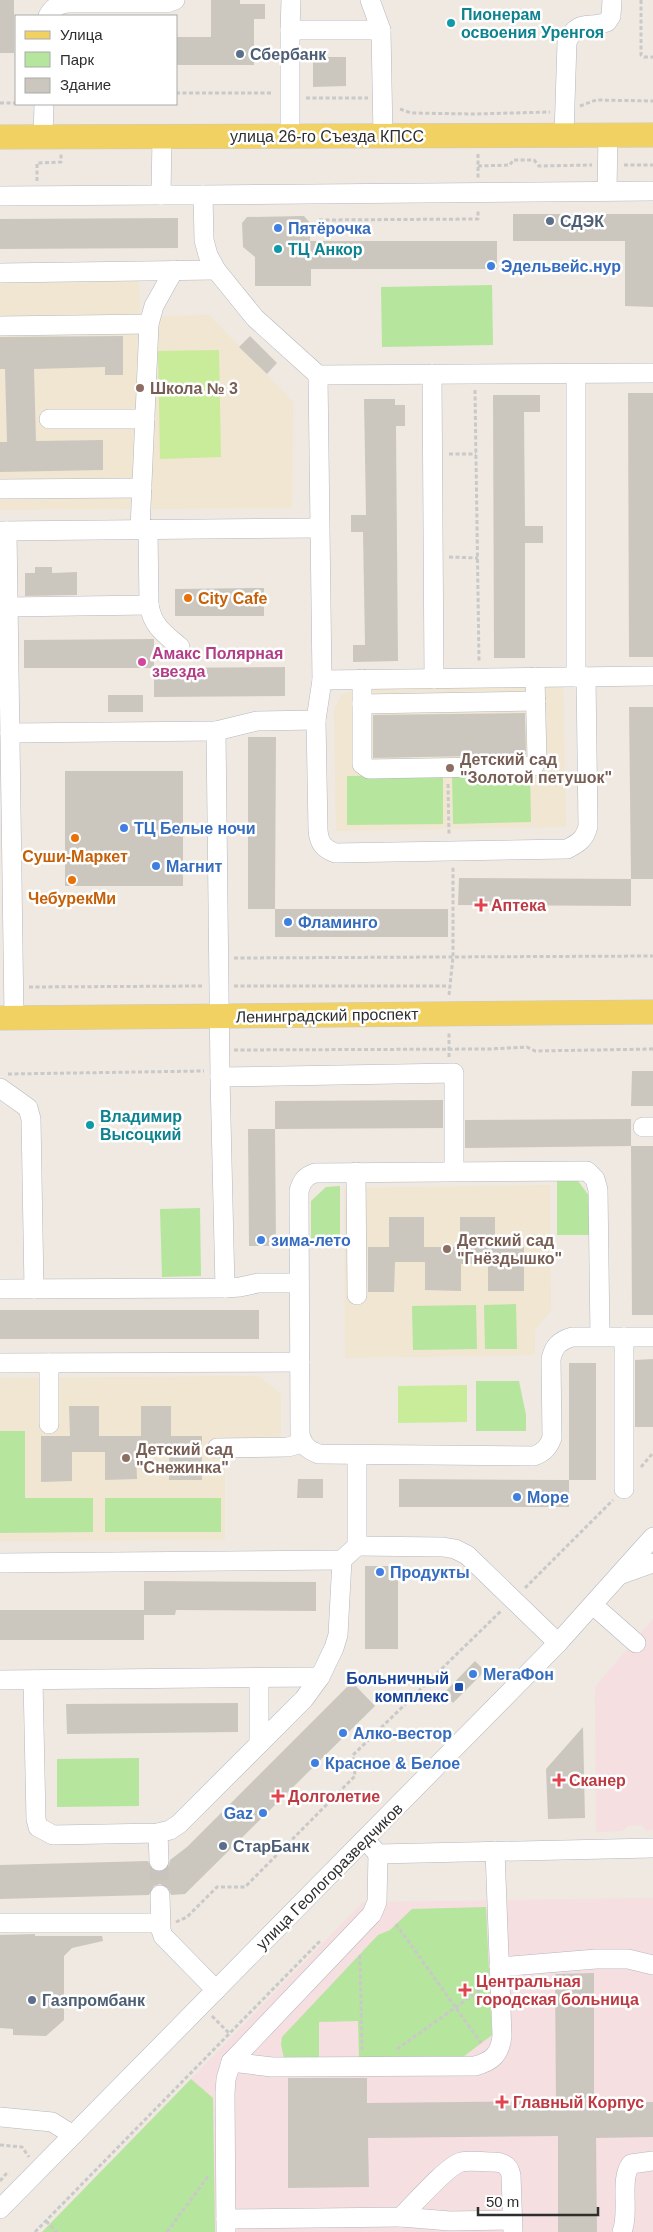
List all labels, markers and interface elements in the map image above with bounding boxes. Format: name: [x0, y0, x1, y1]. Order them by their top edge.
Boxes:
place label: Пионерам освоения Уренгоя: [461, 6, 604, 41]
legend: [15, 15, 178, 105]
marker: Пионерам освоения Уренгоя: [445, 17, 457, 29]
text: Улица: [60, 26, 103, 43]
place label: Сбербанк: [250, 46, 327, 63]
marker: Сбербанк: [234, 48, 246, 60]
text: Парк: [60, 51, 94, 68]
text: Здание: [60, 76, 111, 93]
street label: улица 26-го Съезда КПСС: [230, 128, 424, 145]
place label: СДЭК: [560, 213, 604, 230]
marker: СДЭК: [544, 215, 556, 227]
place label: Пятёрочка: [288, 220, 371, 237]
marker: Пятёрочка: [272, 222, 284, 234]
place label: ТЦ Анкор: [288, 241, 363, 258]
marker: ТЦ Анкор: [272, 243, 284, 255]
place label: Эдельвейс.нур: [501, 258, 621, 275]
marker: Эдельвейс.нур: [485, 260, 497, 272]
place label: Школа № 3: [150, 380, 238, 397]
marker: Школа № 3: [134, 382, 146, 394]
place label: City Cafe: [198, 590, 267, 607]
marker: City Cafe: [182, 592, 194, 604]
place label: Амакс Полярная звезда: [152, 645, 283, 680]
marker: Амакс Полярная звезда: [136, 656, 148, 668]
place label: Детский сад "Золотой петушок": [460, 751, 612, 786]
marker: Детский сад "Золотой петушок": [444, 762, 456, 774]
place label: ТЦ Белые ночи: [134, 820, 256, 837]
marker: ТЦ Белые ночи: [118, 822, 130, 834]
marker: Суши-Маркет: [69, 832, 81, 844]
place label: Суши-Маркет: [22, 848, 128, 865]
place label: Магнит: [166, 858, 223, 875]
marker: Магнит: [150, 860, 162, 872]
marker: ЧебурекМи: [66, 874, 78, 886]
place label: ЧебурекМи: [28, 890, 116, 907]
place label: Аптека: [491, 897, 546, 914]
marker: Аптека: [475, 899, 487, 911]
place label: Фламинго: [298, 914, 378, 931]
marker: Фламинго: [282, 916, 294, 928]
street label: Ленинградский проспект: [235, 1005, 419, 1026]
place label: Владимир Высоцкий: [100, 1108, 182, 1143]
marker: Владимир Высоцкий: [84, 1119, 96, 1131]
place label: зима-лето: [271, 1232, 351, 1249]
place label: Детский сад "Гнёздышко": [457, 1232, 562, 1267]
marker: зима-лето: [255, 1234, 267, 1246]
marker: Детский сад "Гнёздышко": [441, 1243, 453, 1255]
place label: Детский сад "Снежинка": [136, 1441, 233, 1476]
marker: Детский сад "Снежинка": [120, 1452, 132, 1464]
place label: Море: [527, 1489, 569, 1506]
marker: Море: [511, 1491, 523, 1503]
place label: Продукты: [390, 1564, 470, 1581]
marker: Продукты: [374, 1566, 386, 1578]
place label: МегаФон: [483, 1666, 554, 1683]
marker: МегаФон: [467, 1668, 479, 1680]
place label: Больничный комплекс: [346, 1670, 449, 1705]
marker: Больничный комплекс: [453, 1681, 465, 1693]
place label: Алко-вестор: [353, 1725, 452, 1742]
marker: Алко-вестор: [337, 1727, 349, 1739]
place label: Красное & Белое: [325, 1755, 460, 1772]
marker: Красное & Белое: [309, 1757, 321, 1769]
place label: Сканер: [569, 1772, 626, 1789]
marker: Сканер: [553, 1774, 565, 1786]
place label: Долголетие: [288, 1788, 380, 1805]
marker: Долголетие: [272, 1790, 284, 1802]
street label: улица Геологоразведчиков: [253, 1800, 406, 1953]
place label: Gaz: [224, 1805, 253, 1822]
marker: Gaz: [257, 1807, 269, 1819]
place label: СтарБанк: [233, 1838, 310, 1855]
marker: СтарБанк: [217, 1840, 229, 1852]
place label: Центральная городская больница: [476, 1973, 639, 2008]
marker: Центральная городская больница: [458, 1983, 472, 1997]
place label: Газпромбанк: [42, 1992, 146, 2009]
marker: Газпромбанк: [26, 1994, 38, 2006]
place label: Главный Корпус: [513, 2094, 644, 2111]
marker: Главный Корпус: [495, 2095, 509, 2109]
scale bar: [478, 2184, 598, 2216]
text: 50 m: [486, 2193, 519, 2210]

